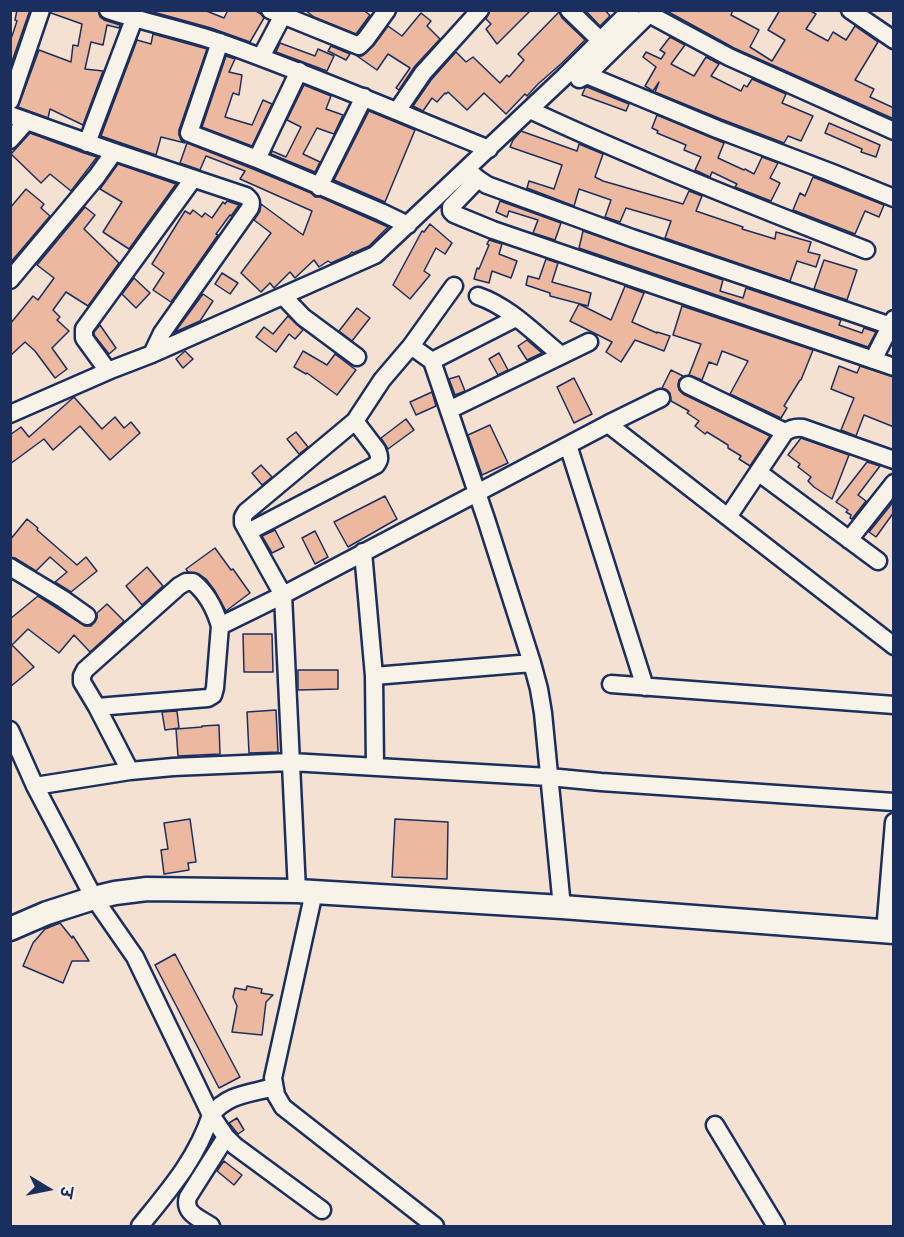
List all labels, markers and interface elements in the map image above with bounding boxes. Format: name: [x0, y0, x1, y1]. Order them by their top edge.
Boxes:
north arrow: [18, 1159, 78, 1219]
text: उ: [55, 1185, 76, 1199]

